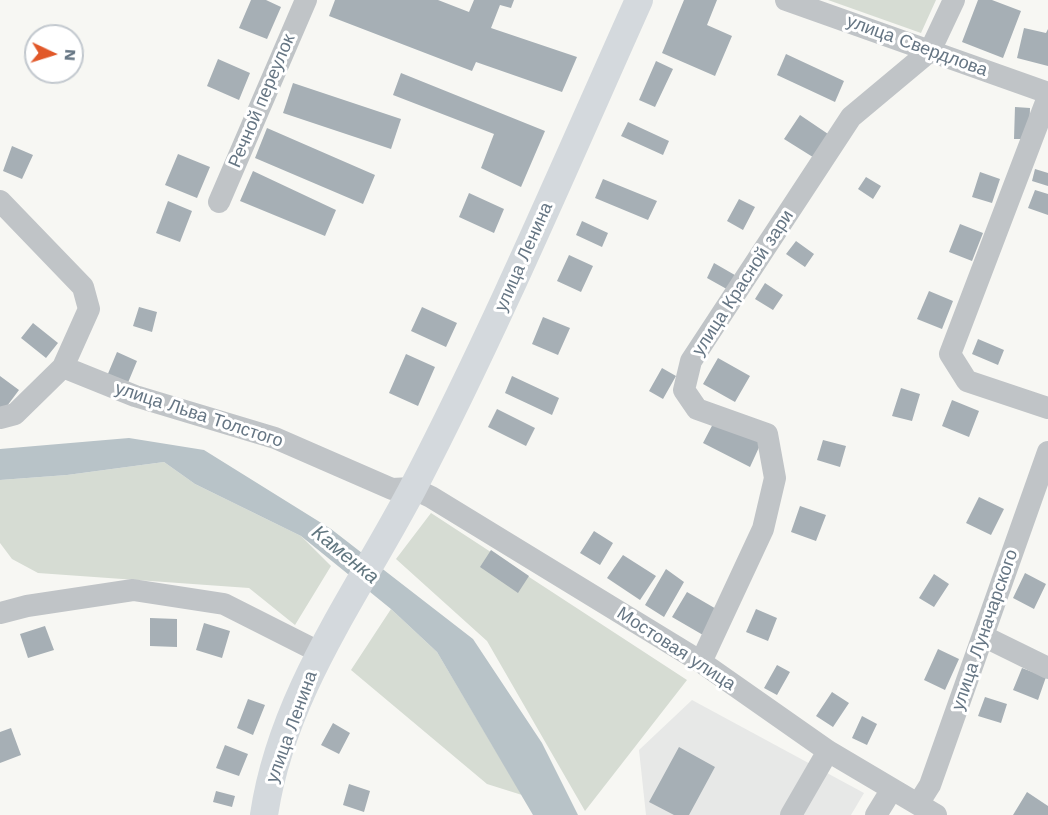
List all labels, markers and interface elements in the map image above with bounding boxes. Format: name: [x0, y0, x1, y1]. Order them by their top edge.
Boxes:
street label: улица Свердлова: [844, 11, 990, 81]
north arrow: [24, 24, 84, 84]
street label: Речной переулок: [224, 31, 300, 171]
text: N: [61, 49, 80, 62]
street label: улица Ленина: [490, 199, 558, 315]
street label: улица Красной зари: [688, 206, 798, 360]
street label: улица Льва Толстого: [112, 378, 286, 452]
water label: Каменка: [307, 521, 383, 589]
street label: улица Луначарского: [947, 547, 1023, 713]
street label: Мостовая улица: [613, 603, 739, 695]
street label: улица Ленина: [262, 668, 322, 786]

